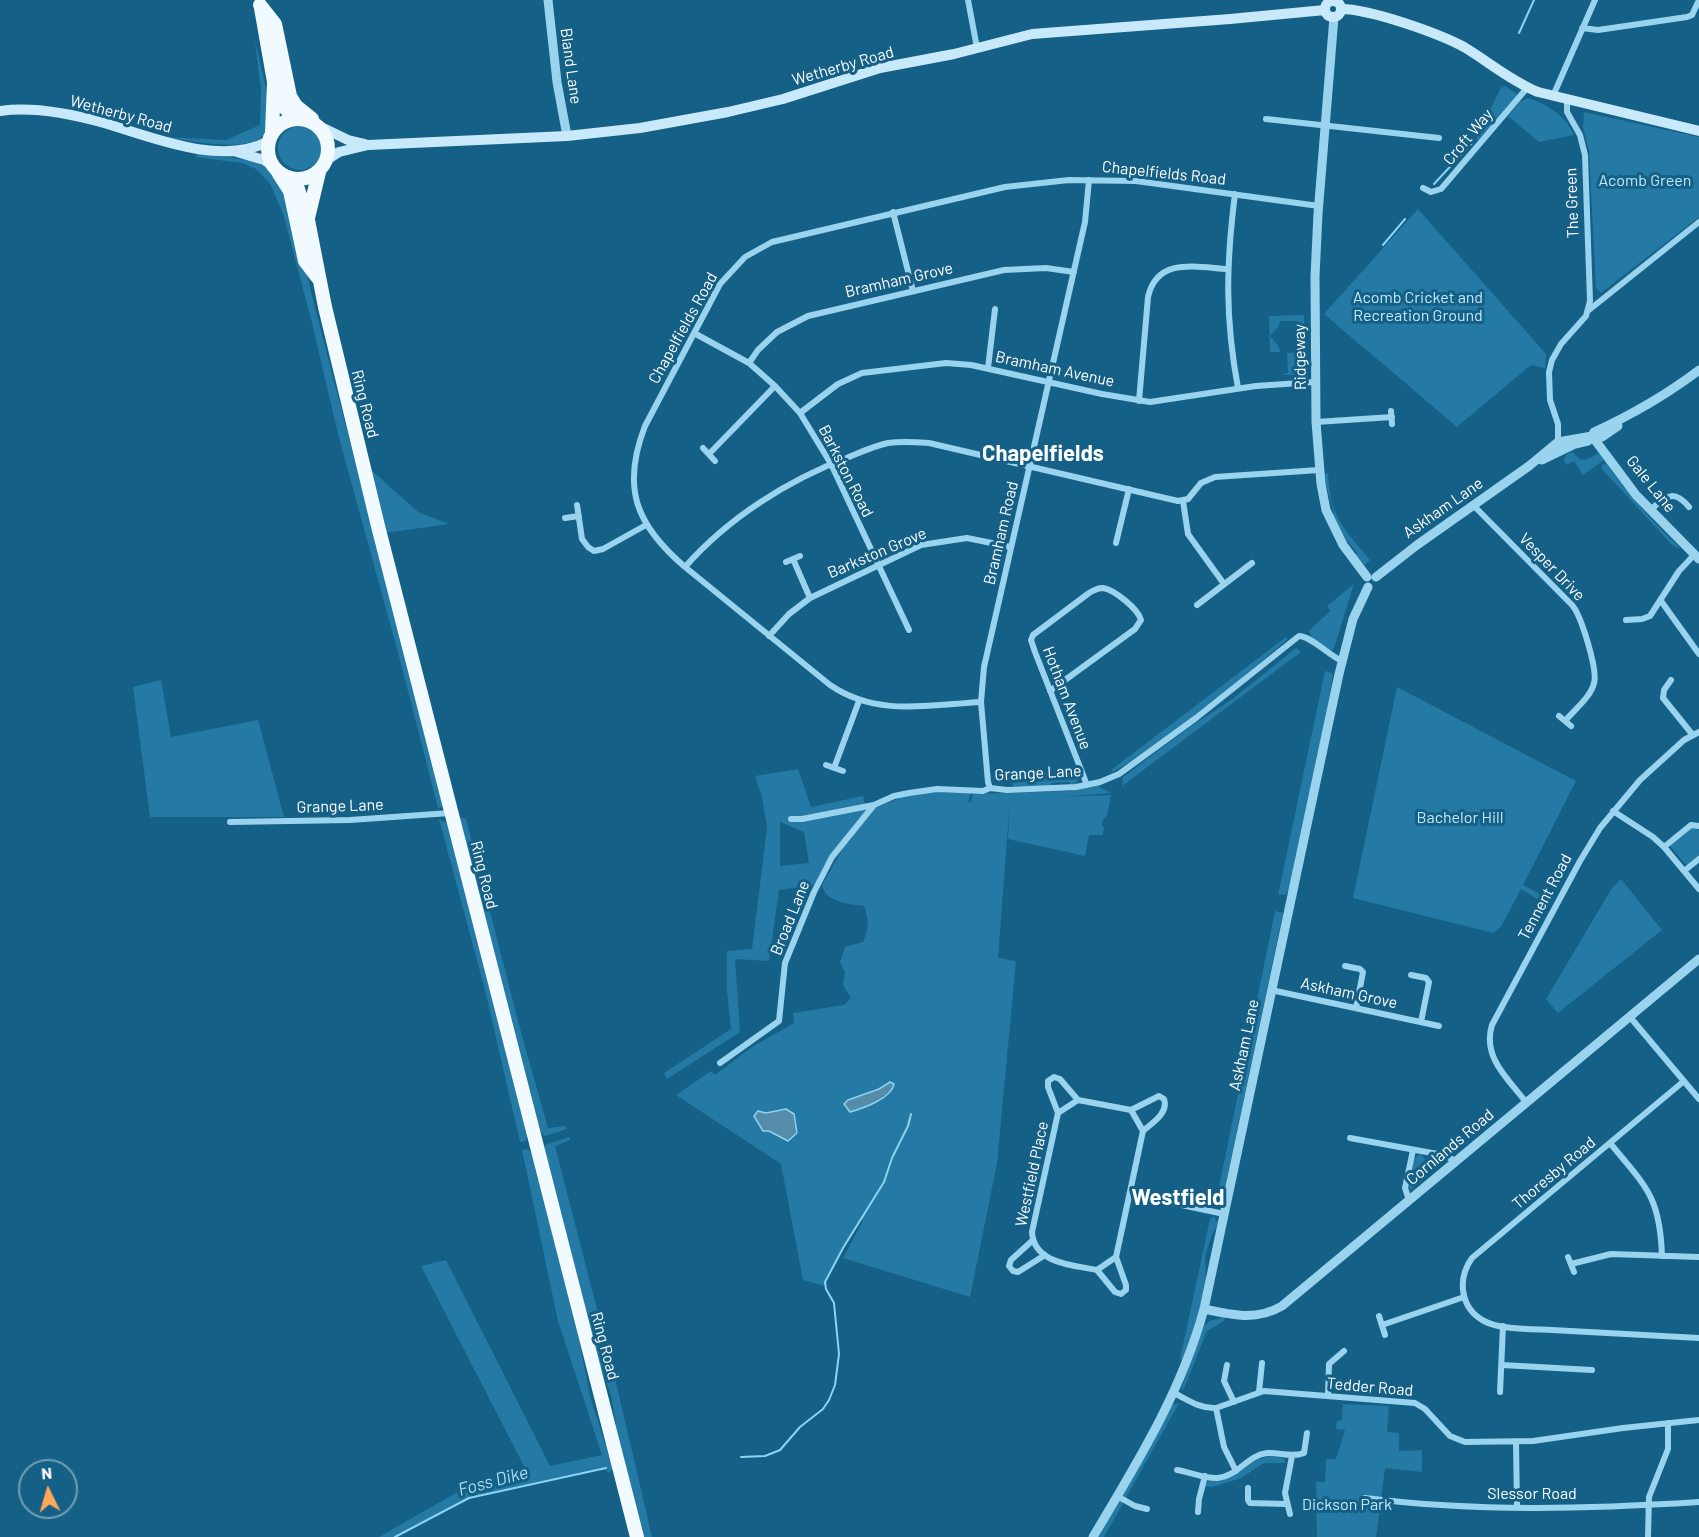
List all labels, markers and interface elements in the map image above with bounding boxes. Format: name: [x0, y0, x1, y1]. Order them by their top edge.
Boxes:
street label: Bland Lane: [556, 27, 586, 105]
street label: Wetherby Road: [790, 42, 896, 90]
street label: Wetherby Road: [68, 91, 174, 137]
street label: Croft Way: [1439, 105, 1497, 169]
street label: Chapelfields Road: [1101, 157, 1227, 189]
street label: The Green: [1561, 167, 1583, 239]
park label: Acomb Green: [1599, 171, 1691, 191]
street label: Bramham Grove: [843, 258, 955, 302]
street label: Chapelfields Road: [644, 269, 722, 387]
park label: Acomb Cricket and Recreation Ground: [1353, 288, 1483, 326]
street label: Ridgeway: [1290, 324, 1310, 390]
street label: Bramham Avenue: [994, 347, 1116, 391]
street label: Ring Road: [347, 368, 383, 440]
street label: Barkston Road: [815, 422, 877, 520]
district label: Chapelfields: [982, 441, 1104, 467]
street label: Gale Lane: [1622, 452, 1680, 516]
street label: Askham Lane: [1399, 473, 1487, 543]
street label: Bramham Road: [980, 479, 1022, 587]
street label: Barkston Grove: [825, 524, 929, 582]
street label: Vesper Drive: [1515, 529, 1589, 605]
street label: Hotham Avenue: [1039, 644, 1095, 752]
street label: Grange Lane: [994, 761, 1082, 785]
street label: Grange Lane: [296, 795, 384, 817]
park label: Bachelor Hill: [1417, 808, 1503, 828]
street label: Ring Road: [466, 839, 502, 911]
street label: Tennent Road: [1514, 850, 1576, 944]
street label: Broad Lane: [766, 878, 814, 958]
street label: Askham Grove: [1299, 973, 1399, 1013]
street label: Askham Lane: [1225, 998, 1263, 1092]
street label: Cornlands Road: [1402, 1105, 1498, 1189]
street label: Westfield Place: [1011, 1120, 1053, 1228]
street label: Thoresby Road: [1508, 1133, 1600, 1213]
district label: Westfield: [1131, 1185, 1225, 1211]
street label: Ring Road: [587, 1310, 623, 1382]
street label: Tedder Road: [1326, 1374, 1414, 1400]
north arrow: [18, 1459, 78, 1519]
water label: Foss Dike: [456, 1461, 530, 1501]
text: N: [40, 1463, 53, 1482]
street label: Slessor Road: [1487, 1484, 1577, 1504]
park label: Dickson Park: [1302, 1495, 1392, 1515]

